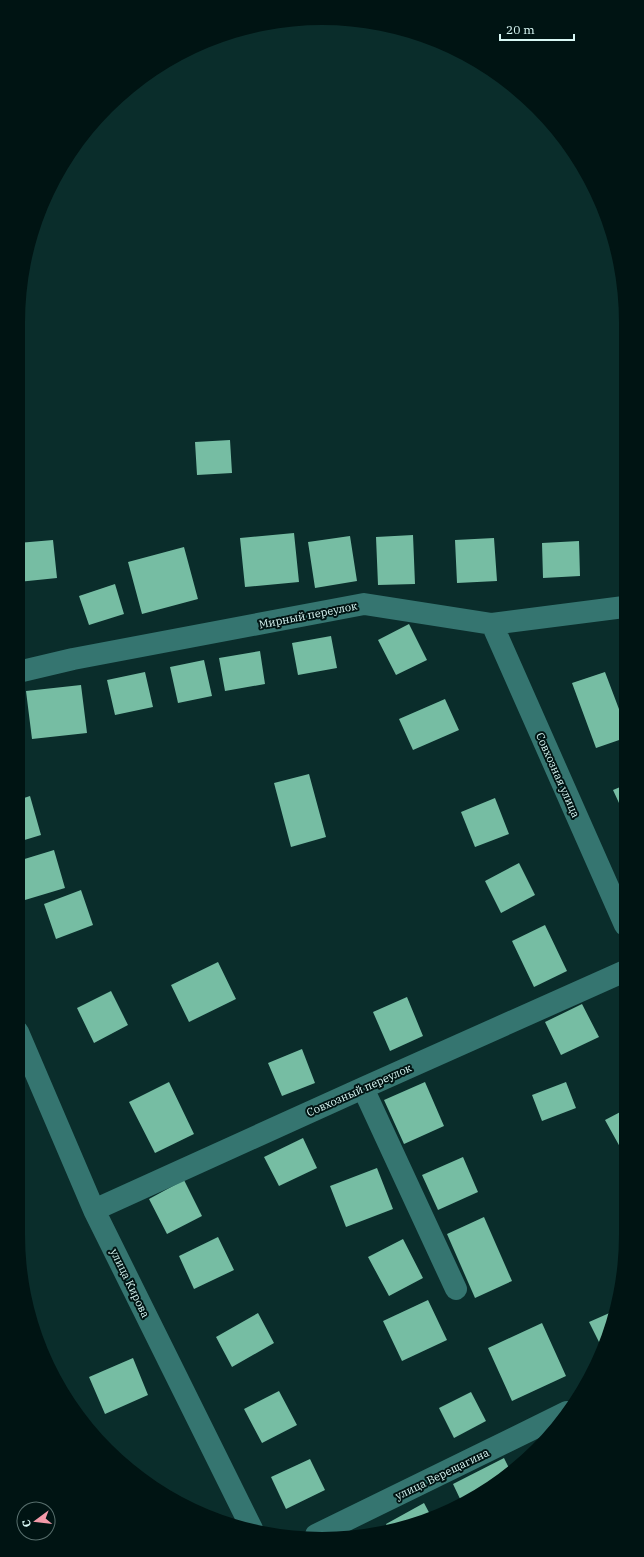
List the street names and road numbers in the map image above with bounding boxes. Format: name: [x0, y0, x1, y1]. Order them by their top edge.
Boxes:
street label: Мирный переулок: [258, 598, 359, 631]
street label: Совхозная улица: [533, 730, 583, 820]
street label: Совхозный переулок: [304, 1060, 414, 1119]
street label: улица Кирова: [107, 1246, 153, 1320]
street label: улица Верещагина: [393, 1445, 491, 1503]

